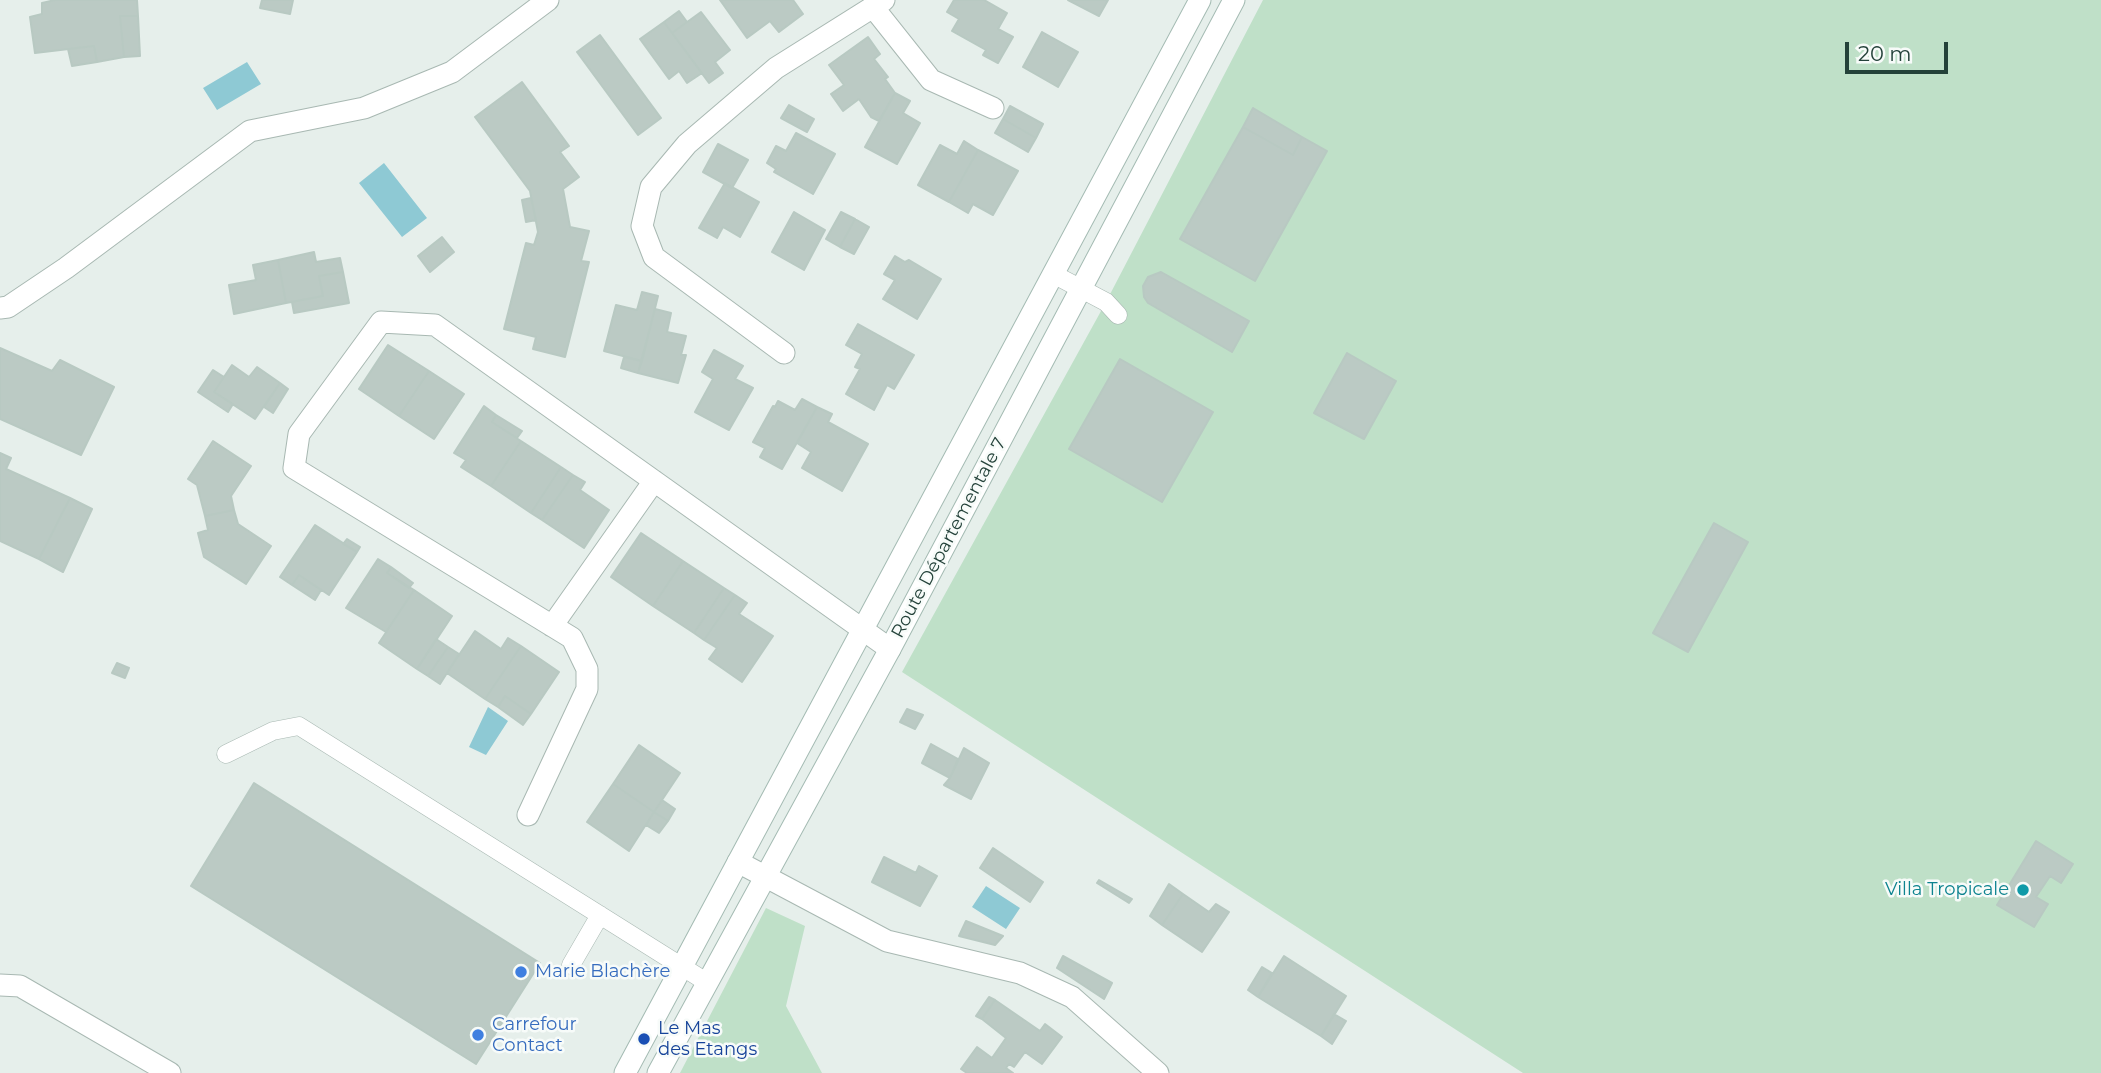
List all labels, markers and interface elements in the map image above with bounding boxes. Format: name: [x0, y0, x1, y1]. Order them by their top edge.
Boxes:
scale bar: [1849, 28, 1952, 72]
text: 20 m: [1858, 41, 1912, 66]
street label: Route Départementale 7: [887, 434, 1011, 642]
place label: Villa Tropicale: [1885, 879, 2009, 901]
marker: Villa Tropicale: [2015, 882, 2031, 898]
place label: Marie Blachère: [535, 961, 670, 983]
marker: Marie Blachère: [513, 964, 529, 980]
place label: Carrefour Contact: [492, 1014, 577, 1056]
place label: Le Mas des Etangs: [658, 1018, 757, 1060]
marker: Carrefour Contact: [470, 1027, 486, 1043]
marker: Le Mas des Etangs: [636, 1031, 652, 1047]

